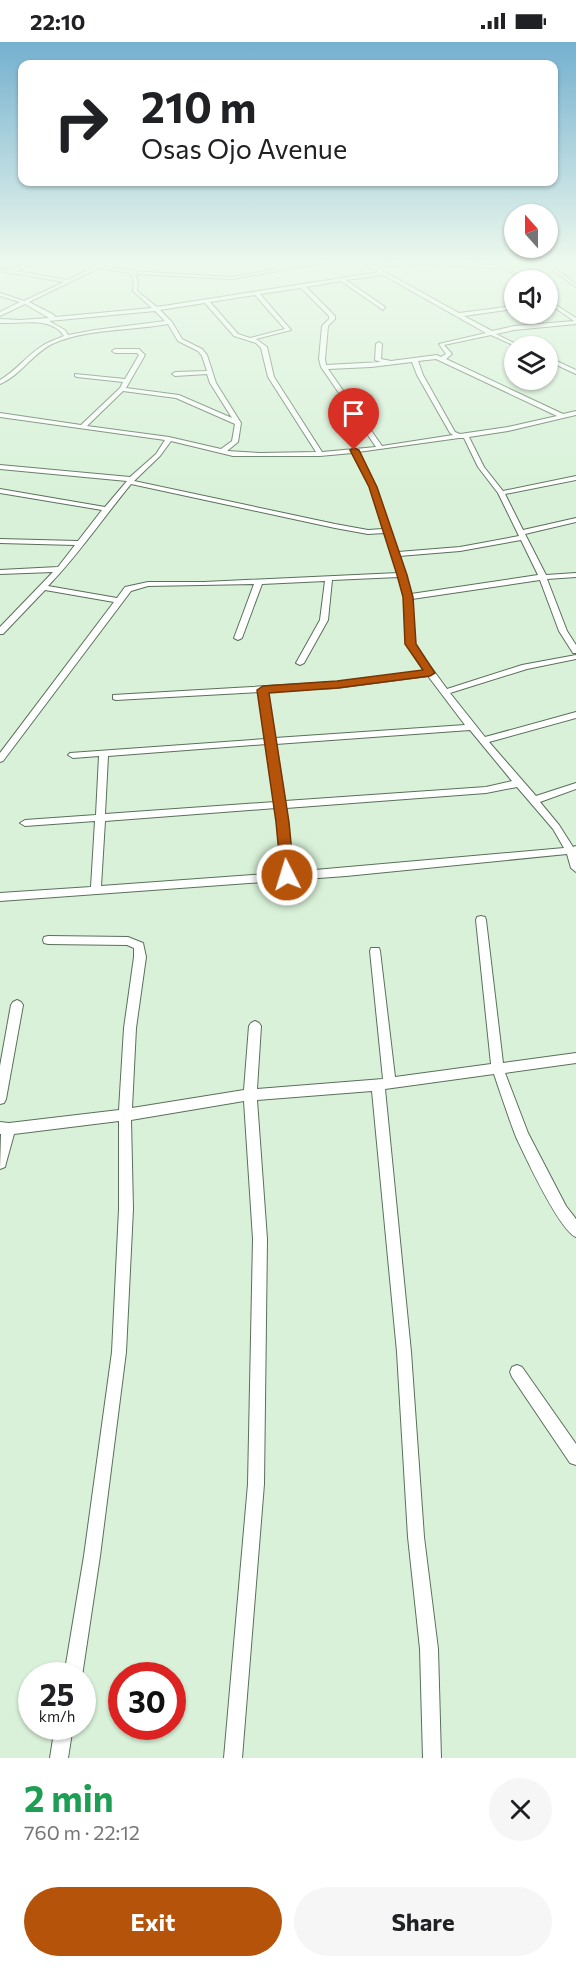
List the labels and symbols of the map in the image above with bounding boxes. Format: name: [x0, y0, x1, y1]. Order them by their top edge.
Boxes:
north arrow: [504, 204, 558, 258]
pin: [328, 388, 379, 450]
position arrow: [255, 843, 319, 907]
speed limit sign: 30: [108, 1662, 186, 1740]

